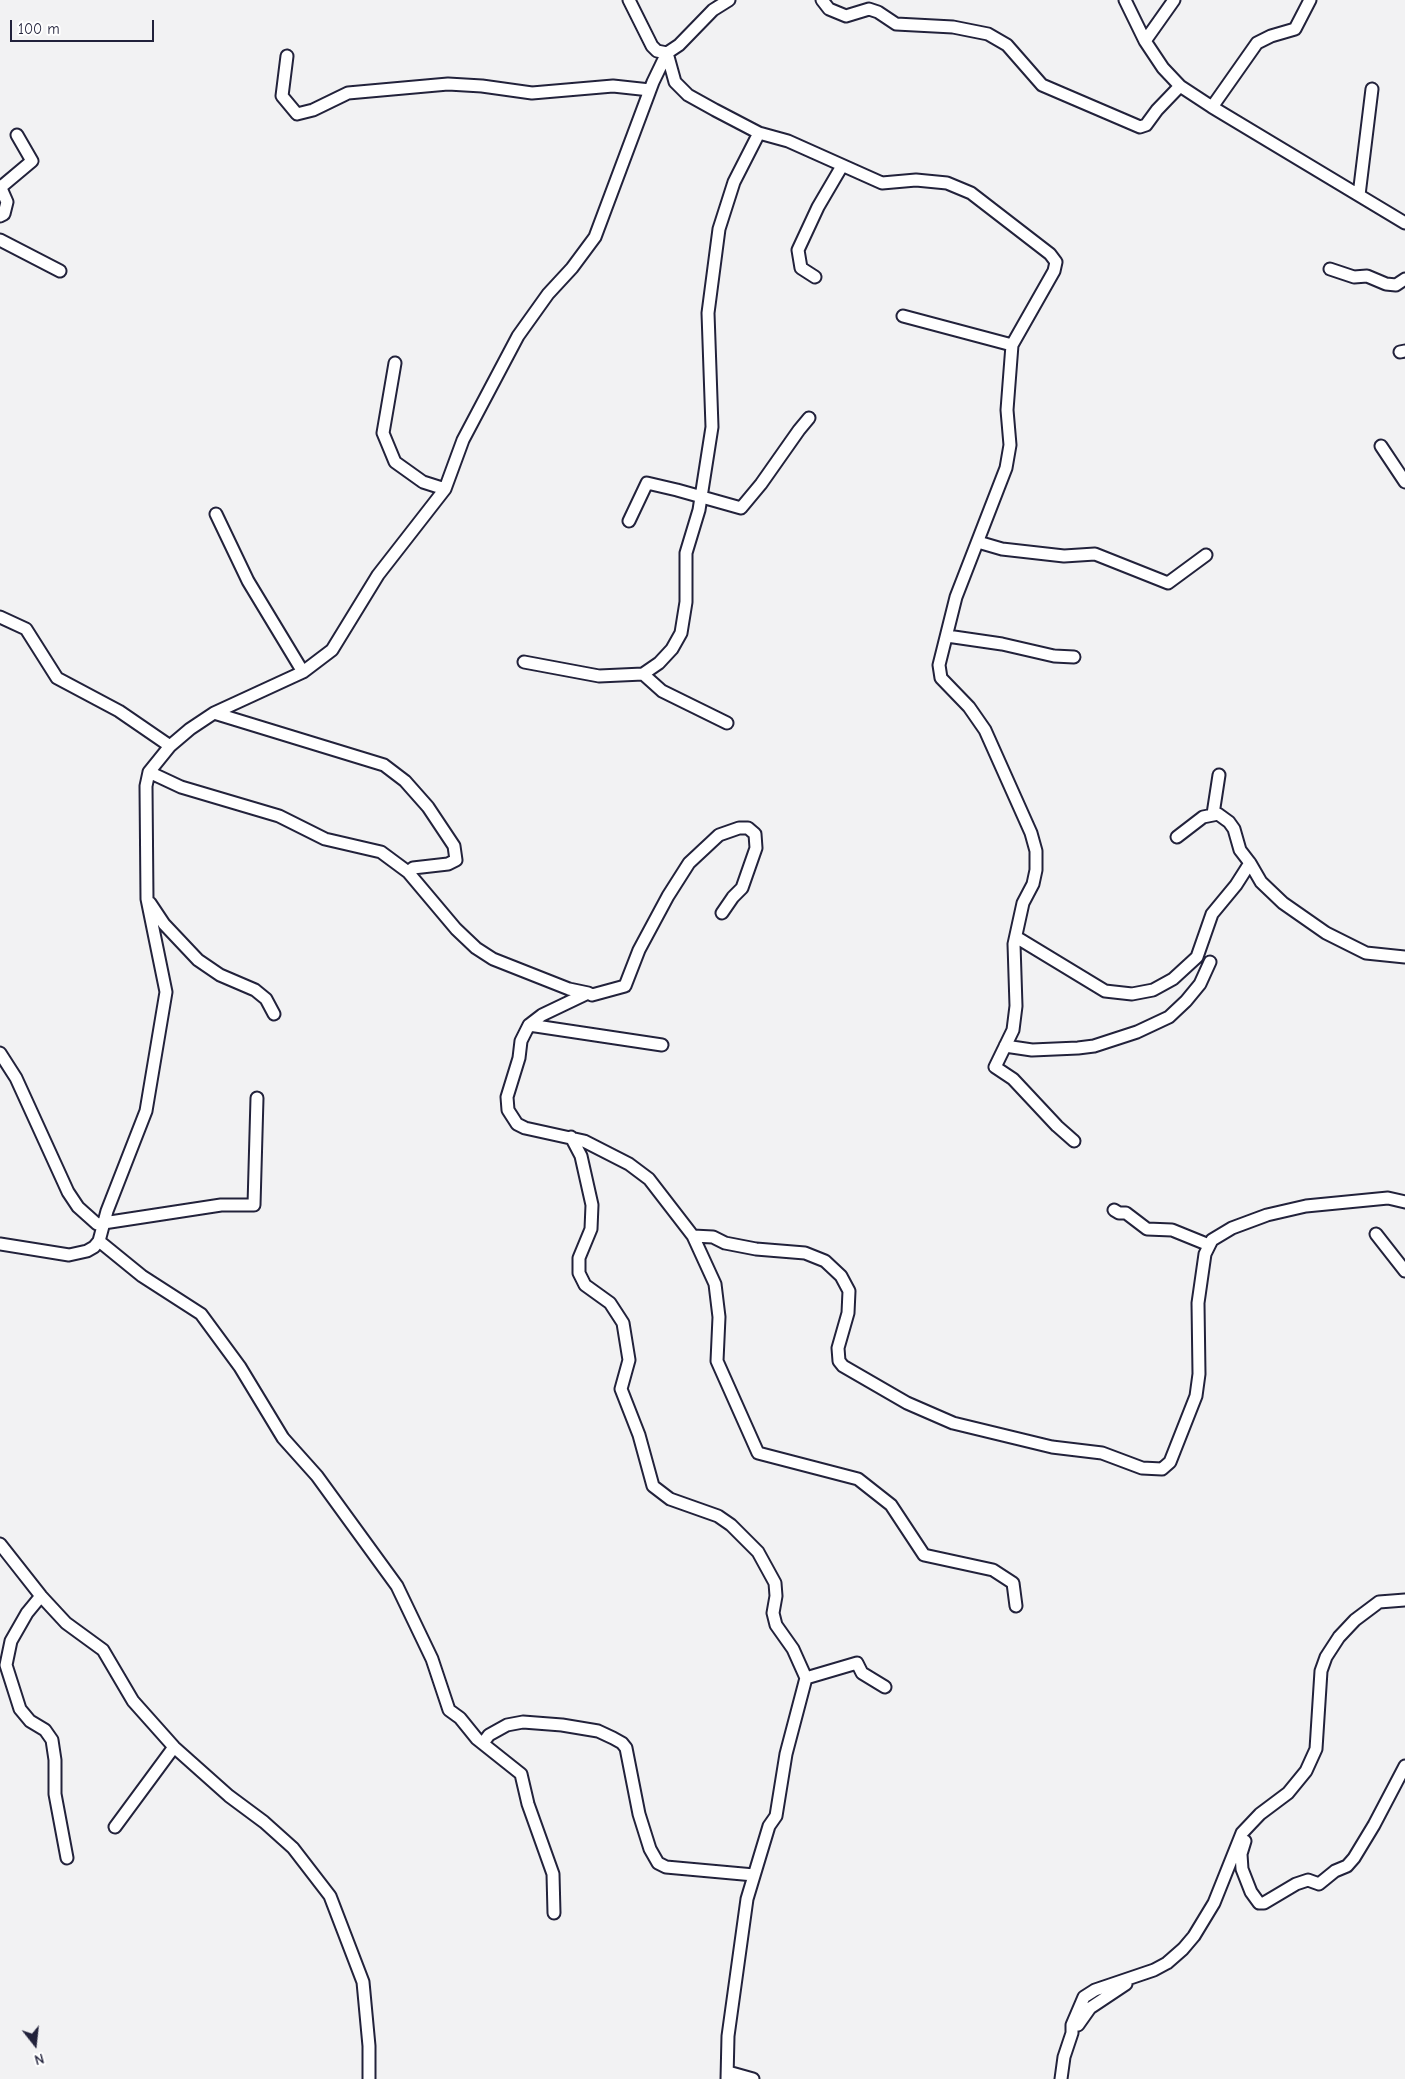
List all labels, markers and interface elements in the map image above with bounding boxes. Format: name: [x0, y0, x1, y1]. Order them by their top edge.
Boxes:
scale bar: [12, 10, 156, 42]
text: 100 m: [18, 20, 60, 38]
north arrow: [10, 2019, 60, 2069]
text: N: [33, 2049, 46, 2068]

